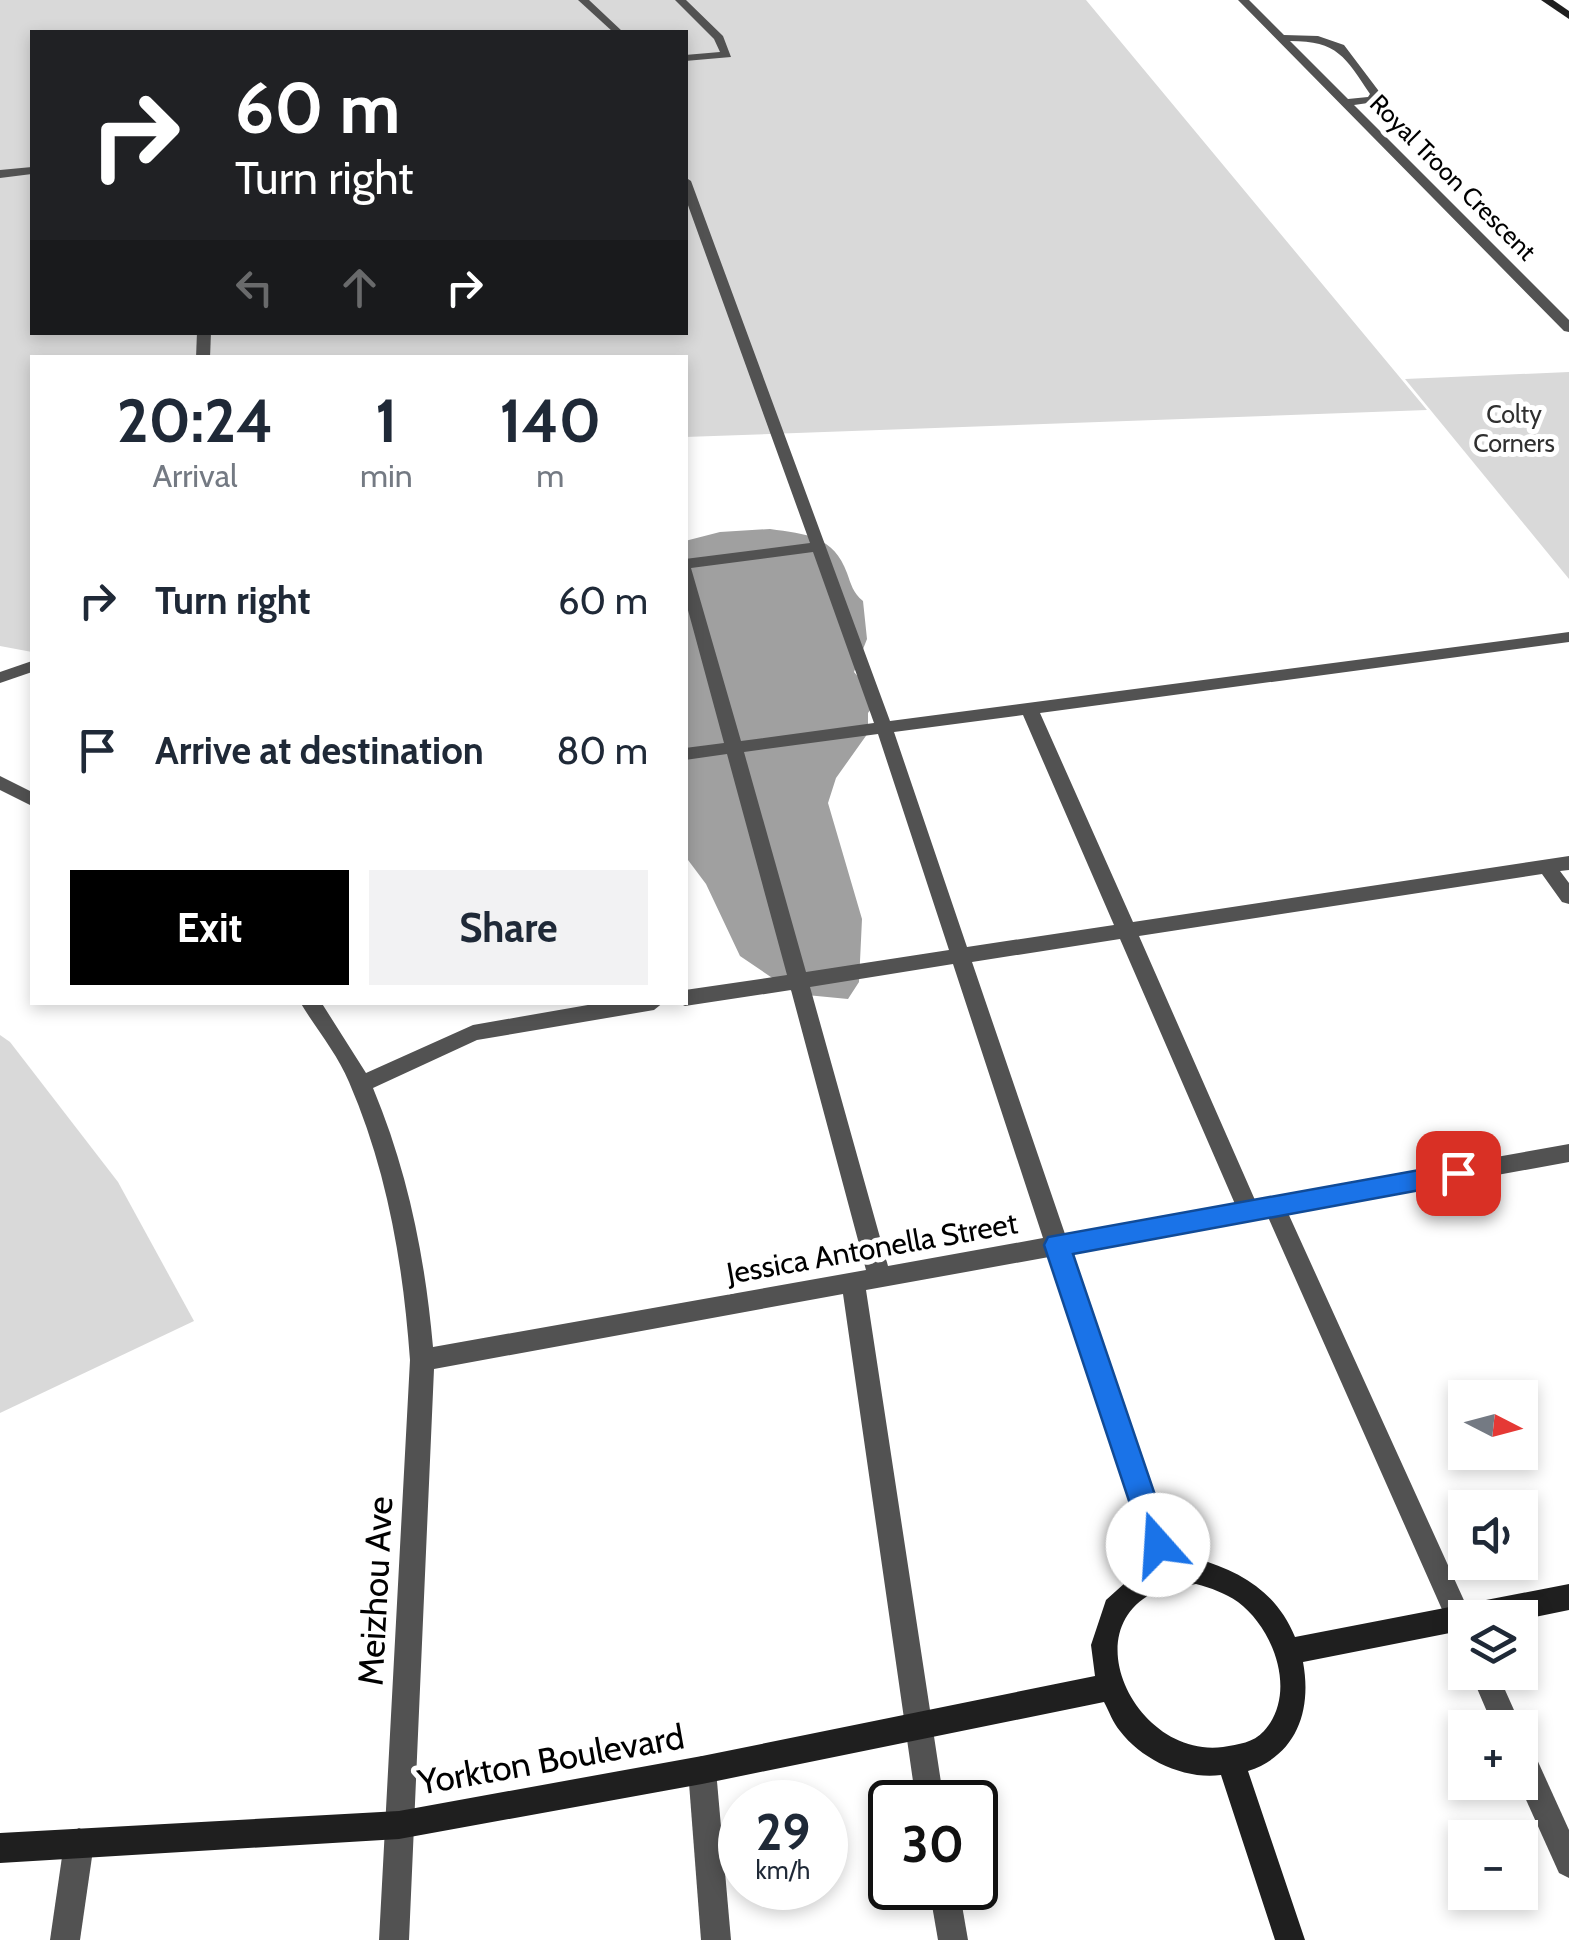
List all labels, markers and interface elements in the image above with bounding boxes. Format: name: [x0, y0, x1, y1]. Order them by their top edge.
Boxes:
text: 60 m: [235, 65, 400, 151]
icon: right: [70, 70, 200, 200]
street label: Royal Troon Crescent: [1364, 88, 1542, 266]
text: Turn right: [235, 151, 414, 205]
icon: left: [227, 260, 282, 315]
icon: ahead: [332, 260, 387, 315]
icon: right: [437, 260, 492, 315]
text: 20:24: [117, 384, 273, 457]
text: 1: [375, 384, 397, 457]
text: 140: [499, 384, 601, 457]
park label: Colty Corners: [1473, 399, 1555, 458]
text: Arrival: [152, 456, 238, 495]
text: min: [360, 456, 413, 495]
text: m: [536, 456, 564, 495]
icon: right: [70, 573, 125, 628]
text: Turn right: [155, 577, 311, 624]
text: 60 m: [558, 577, 648, 624]
icon: arrive: [70, 723, 125, 778]
text: Arrive at destination: [155, 727, 484, 774]
text: 80 m: [557, 727, 648, 774]
button: Exit: [70, 870, 349, 985]
button: Share: [369, 870, 648, 985]
pin: [1416, 1131, 1501, 1216]
icon: arrive: [1431, 1146, 1486, 1201]
street label: Jessica Antonella Street: [723, 1204, 1020, 1292]
north arrow: [1448, 1380, 1538, 1470]
map controls: [1448, 1380, 1538, 1910]
button: sound: [1448, 1490, 1538, 1580]
position arrow: [1106, 1493, 1210, 1597]
street label: Meizhou Ave: [349, 1495, 401, 1687]
button: layers: [1448, 1600, 1538, 1690]
button: +: [1448, 1710, 1538, 1800]
street label: Yorkton Boulevard: [414, 1714, 687, 1804]
speed limit sign: 30: [868, 1780, 998, 1910]
text: 29: [756, 1802, 810, 1863]
button: −: [1448, 1820, 1538, 1910]
text: km/h: [756, 1855, 810, 1885]

